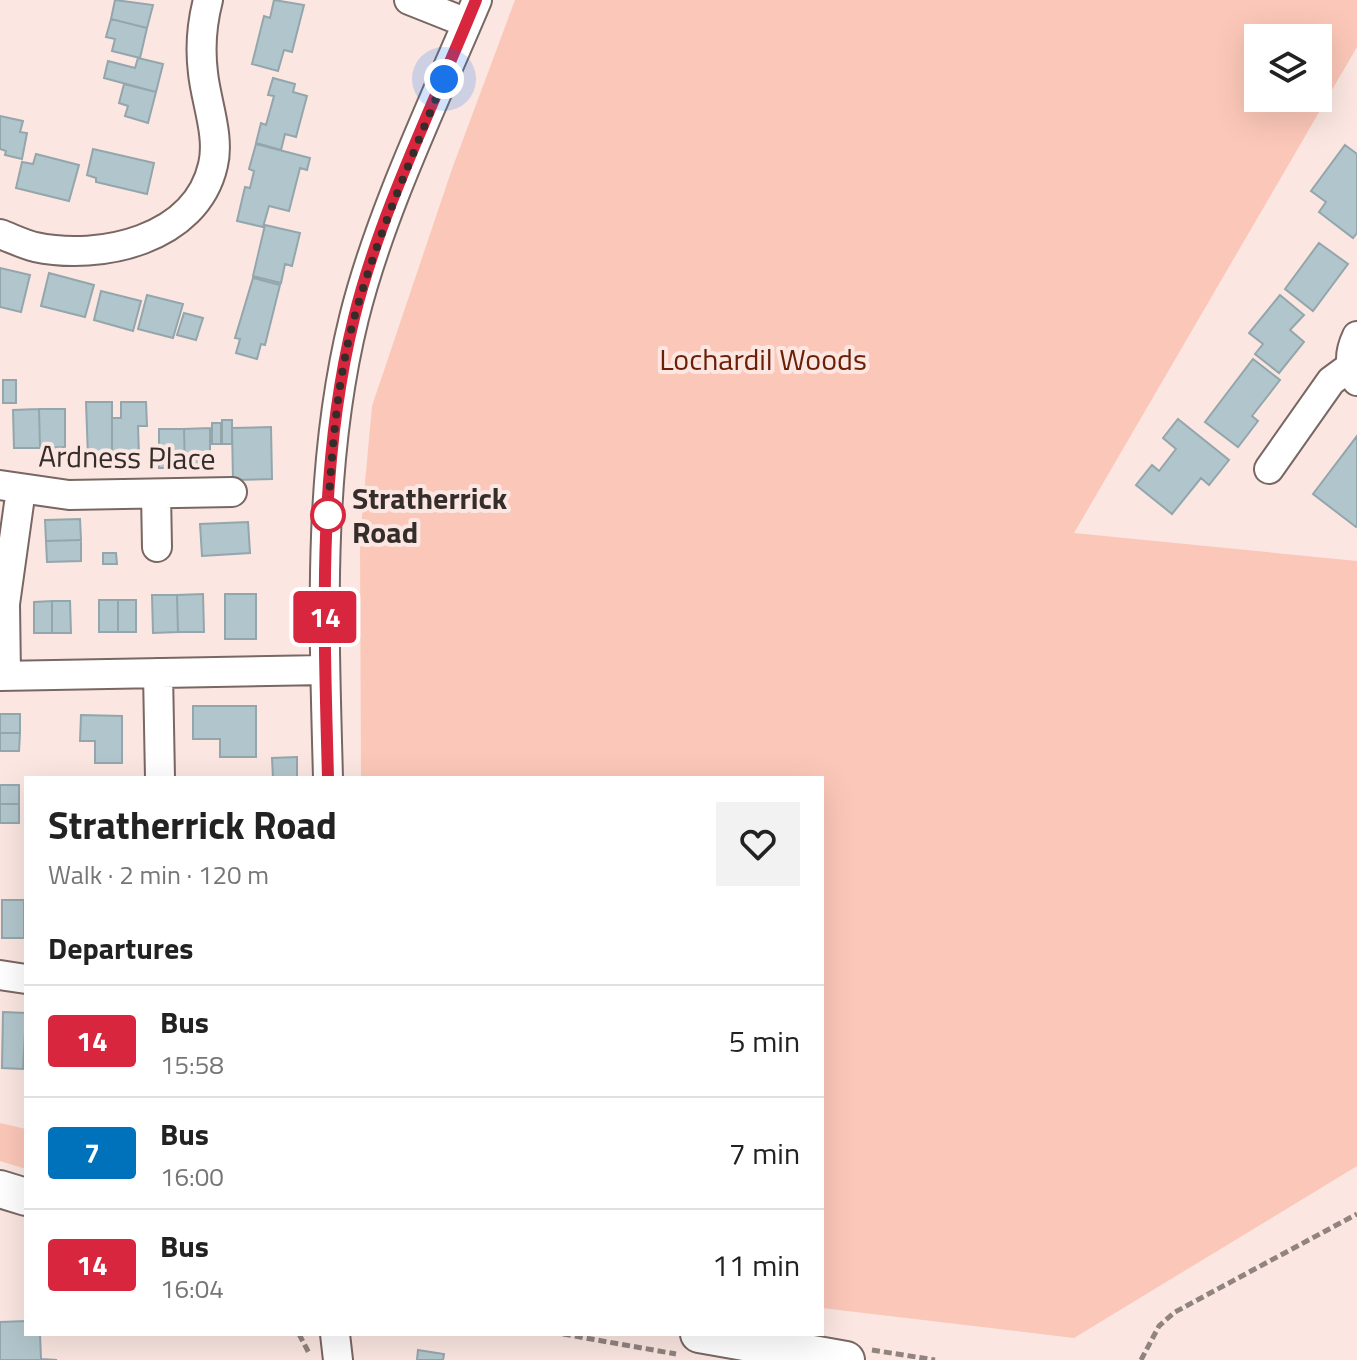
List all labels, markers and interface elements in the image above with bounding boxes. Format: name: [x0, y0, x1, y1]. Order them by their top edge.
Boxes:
map controls: [1244, 24, 1332, 112]
button: layers: [1244, 24, 1332, 112]
your location: [424, 59, 464, 99]
park label: Lochardil Woods: [659, 336, 867, 382]
street label: Ardness Place: [38, 432, 216, 482]
place label: Stratherrick Road: [352, 475, 508, 555]
marker: Stratherrick Road: [311, 498, 345, 532]
line badge: 14: [289, 591, 361, 643]
text: 14: [309, 595, 341, 638]
text: Stratherrick Road: [48, 796, 337, 854]
button: heart: [716, 802, 800, 886]
text: Walk · 2 min · 120 m: [48, 855, 269, 894]
text: Departures: [48, 925, 193, 971]
text: Bus: [160, 999, 209, 1045]
text: 5 min: [729, 1018, 800, 1064]
text: 14: [76, 1019, 108, 1062]
text: 15:58: [160, 1045, 224, 1084]
text: Bus: [160, 1111, 209, 1157]
text: 7 min: [729, 1130, 800, 1176]
text: 7: [84, 1131, 100, 1174]
text: 16:00: [160, 1157, 224, 1196]
text: Bus: [160, 1223, 209, 1269]
text: 11 min: [712, 1242, 800, 1288]
text: 14: [76, 1243, 108, 1286]
text: 16:04: [160, 1269, 224, 1308]

